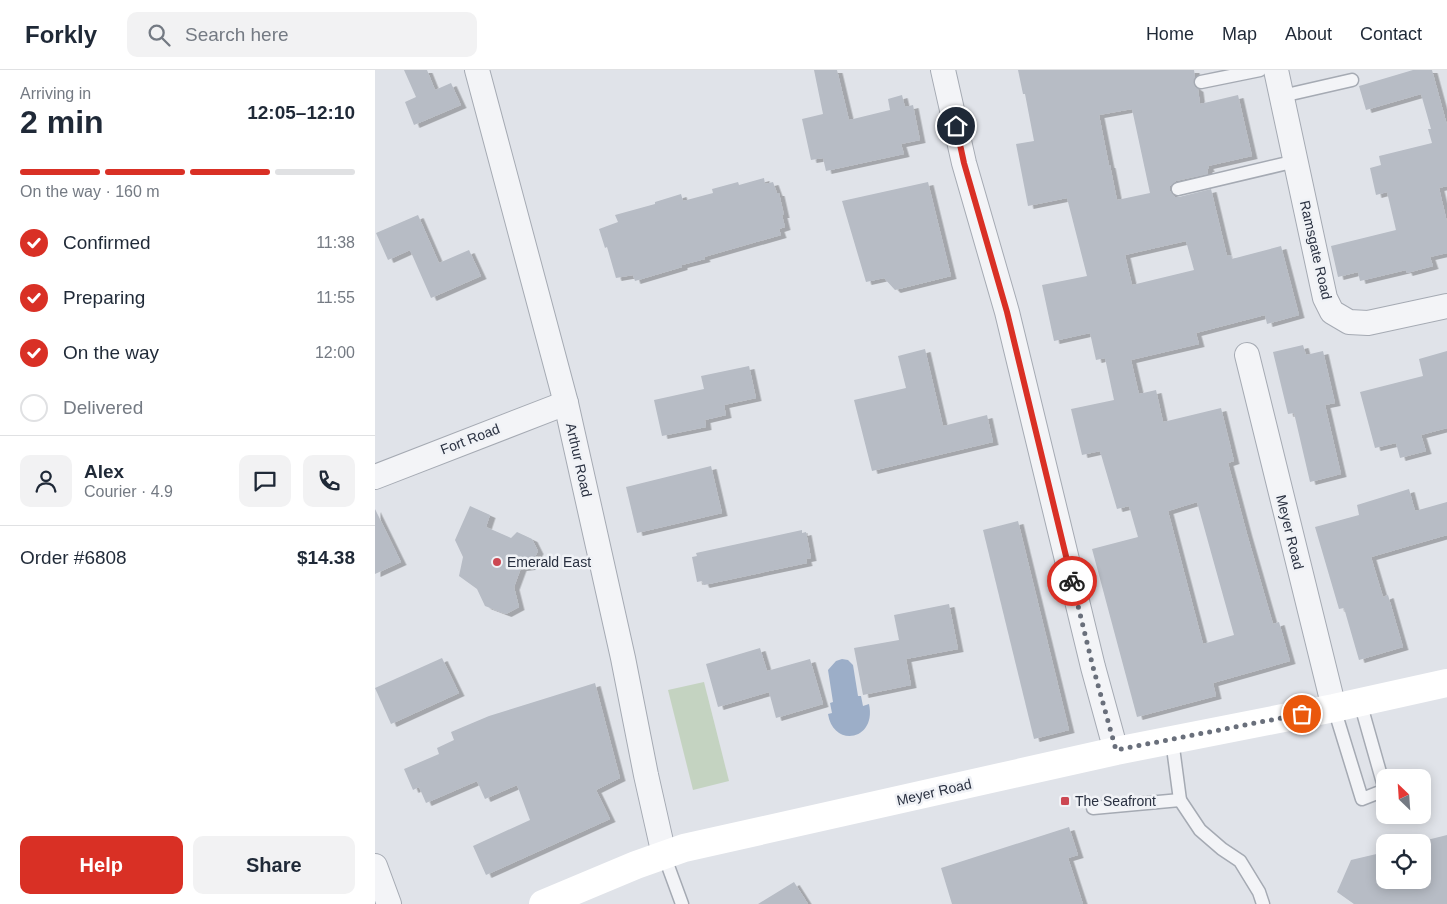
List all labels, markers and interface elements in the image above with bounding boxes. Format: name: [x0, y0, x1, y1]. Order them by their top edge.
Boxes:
search box: [127, 12, 477, 57]
text: Forkly: [25, 21, 97, 48]
icon: search: [145, 21, 173, 49]
text: Search here: [185, 24, 289, 45]
text: Home: [1146, 24, 1194, 44]
text: Map: [1222, 24, 1257, 44]
text: About: [1285, 24, 1332, 44]
text: Contact: [1360, 24, 1422, 44]
text: Arriving in: [20, 85, 91, 102]
text: 12:05–12:10: [247, 102, 355, 123]
text: 2 min: [20, 104, 104, 140]
pin: [935, 105, 977, 147]
icon: home: [942, 112, 970, 140]
text: On the way · 160 m: [20, 183, 160, 200]
street label: Ramsgate Road: [1297, 199, 1335, 301]
icon: check: [20, 229, 48, 257]
text: Confirmed: [63, 232, 151, 253]
text: 11:38: [316, 234, 355, 251]
icon: check: [20, 284, 48, 312]
text: Preparing: [63, 287, 145, 308]
text: 11:55: [316, 289, 355, 306]
icon: check: [20, 339, 48, 367]
text: On the way: [63, 342, 159, 363]
text: 12:00: [315, 344, 355, 361]
text: Delivered: [63, 397, 143, 418]
street label: Fort Road: [438, 420, 502, 458]
street label: Arthur Road: [563, 421, 595, 499]
button: person: [20, 455, 72, 507]
button: chat: [239, 455, 291, 507]
button: phone: [303, 455, 355, 507]
text: Alex: [84, 461, 124, 482]
text: Courier · 4.9: [84, 483, 173, 500]
street label: Meyer Road: [1273, 493, 1307, 571]
text: Order #6808: [20, 547, 127, 568]
text: $14.38: [297, 547, 355, 568]
place label: Emerald East: [507, 554, 591, 570]
marker: Emerald East: [491, 556, 503, 568]
courier: [1047, 556, 1097, 606]
icon: bike: [1058, 567, 1086, 595]
pin: [1281, 693, 1323, 735]
icon: bag: [1288, 700, 1316, 728]
north arrow: [1376, 769, 1431, 824]
map controls: [1376, 769, 1431, 889]
street label: Meyer Road: [895, 776, 973, 808]
place label: The Seafront: [1075, 793, 1156, 809]
marker: The Seafront: [1059, 795, 1071, 807]
button: locate: [1376, 834, 1431, 889]
button: Help: [20, 836, 183, 894]
button: Share: [193, 836, 355, 894]

